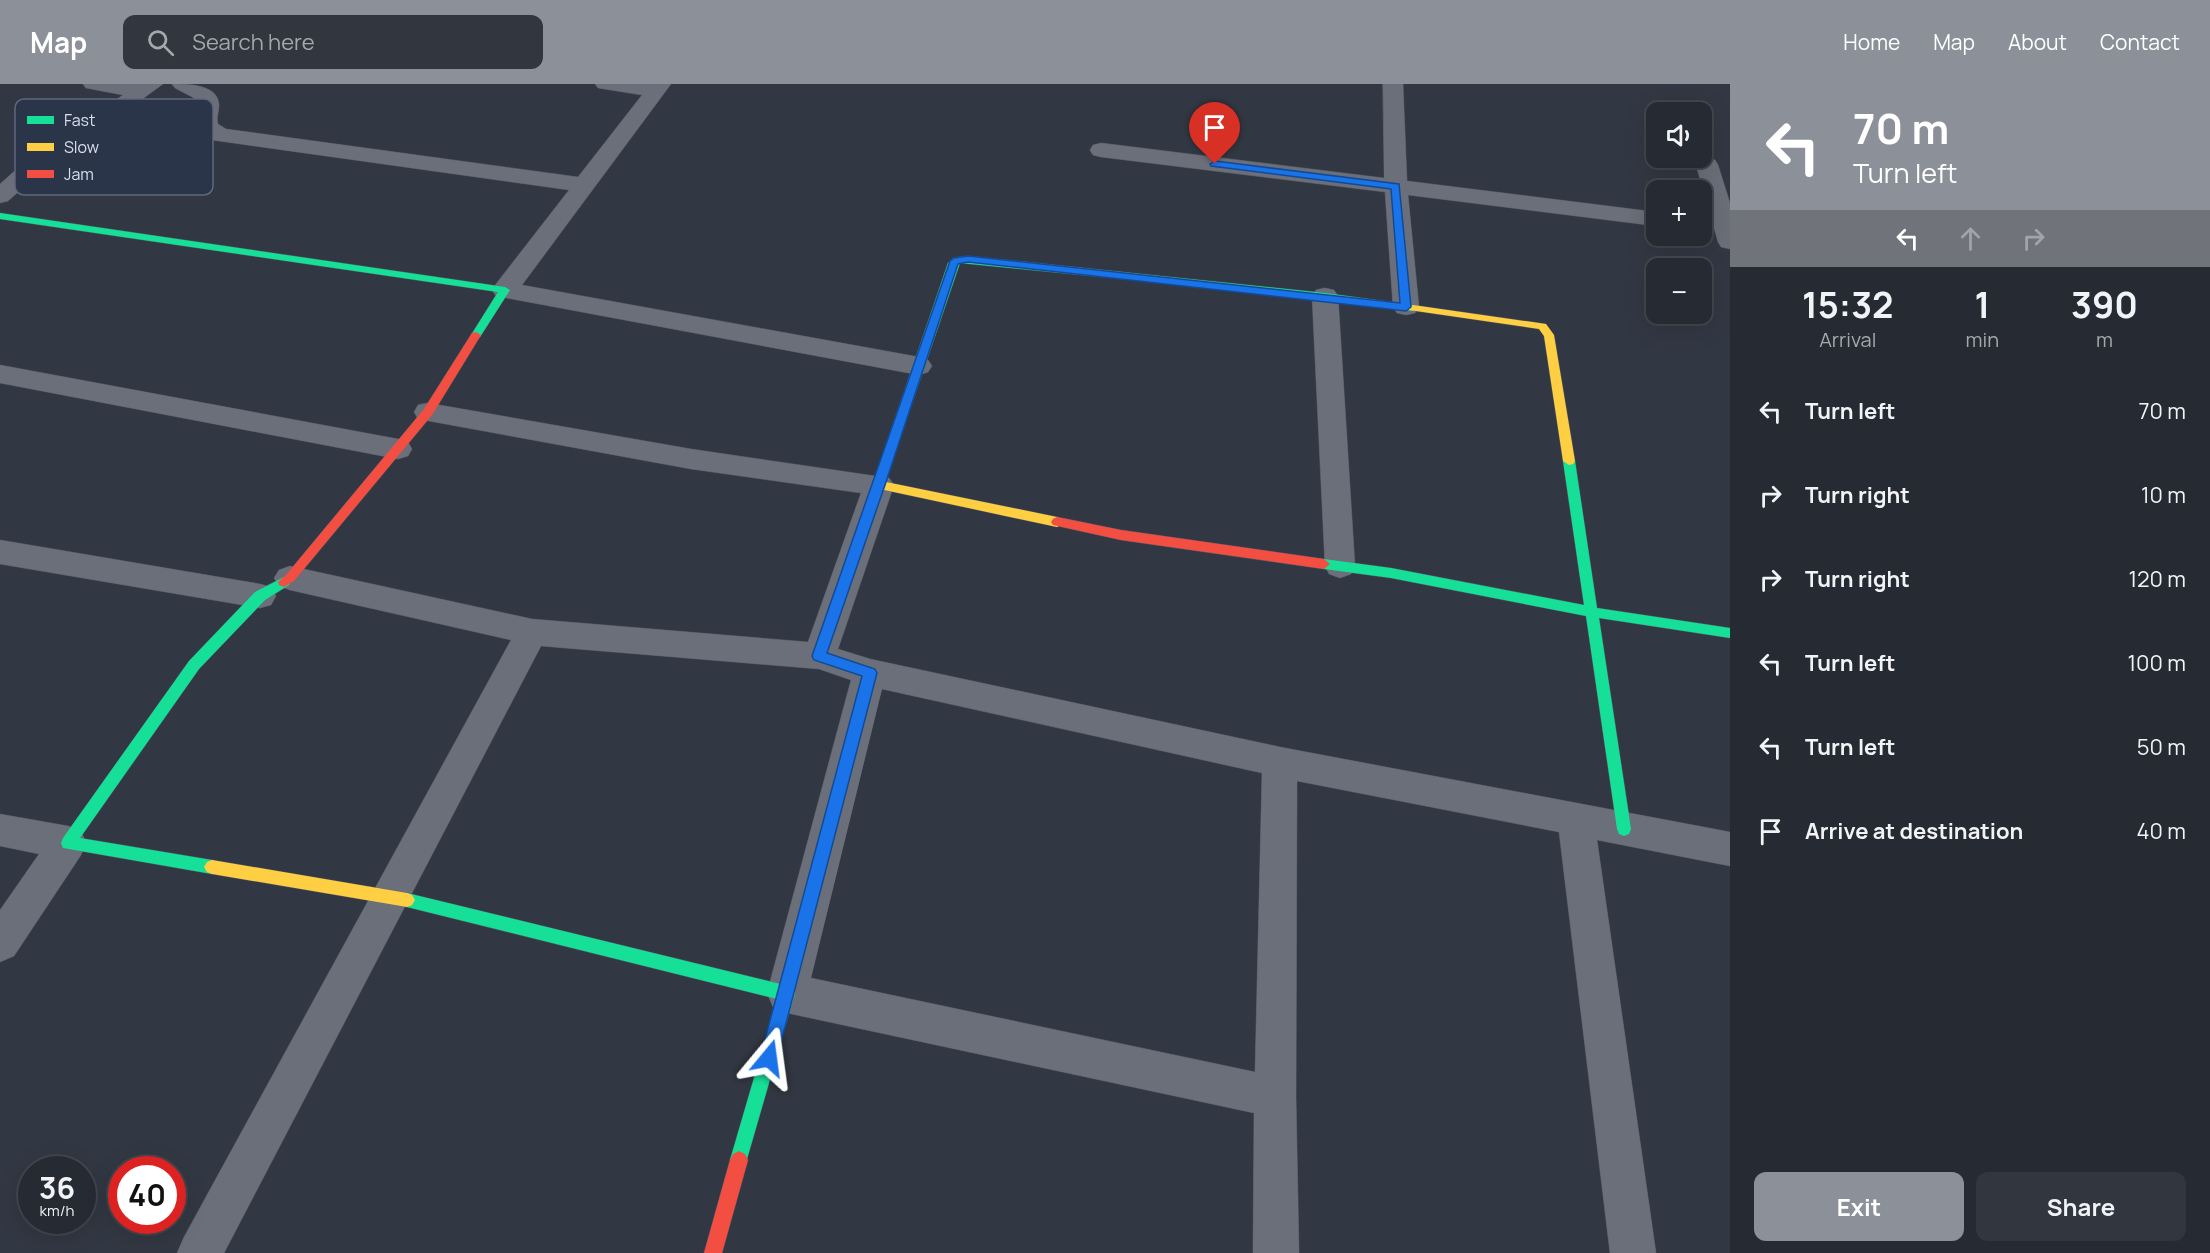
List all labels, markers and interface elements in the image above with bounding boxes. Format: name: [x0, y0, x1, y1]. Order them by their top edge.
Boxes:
search box: [123, 15, 543, 69]
text: Map: [30, 23, 87, 61]
icon: search: [144, 26, 177, 59]
text: Search here: [192, 27, 315, 57]
text: Home: [1843, 28, 1900, 56]
text: Map: [1933, 28, 1975, 56]
text: About: [2008, 28, 2067, 56]
text: Contact: [2100, 28, 2180, 56]
legend: [15, 99, 213, 195]
text: 70 m: [1853, 99, 1949, 157]
pin: [1189, 102, 1240, 164]
map controls: [1646, 102, 1712, 324]
button: sound: [1646, 102, 1712, 168]
icon: left: [1754, 108, 1832, 186]
text: Fast: [64, 109, 95, 131]
icon: arrive: [1198, 111, 1231, 144]
text: Slow: [64, 136, 99, 158]
text: Turn left: [1853, 154, 1957, 191]
text: Jam: [64, 163, 94, 185]
button: +: [1646, 180, 1712, 246]
icon: left: [1891, 222, 1924, 255]
icon: ahead: [1954, 222, 1987, 255]
icon: right: [2017, 222, 2050, 255]
button: −: [1646, 258, 1712, 324]
text: 15:32: [1802, 280, 1894, 329]
text: 1: [1974, 280, 1990, 329]
text: 390: [2071, 280, 2138, 329]
text: Arrival: [1819, 326, 1876, 353]
text: min: [1966, 326, 1999, 353]
text: m: [2096, 326, 2113, 353]
icon: left: [1754, 395, 1787, 428]
text: Turn left: [1805, 396, 1895, 426]
text: 70 m: [2138, 396, 2186, 426]
icon: right: [1754, 479, 1787, 512]
text: Turn right: [1805, 480, 1910, 510]
text: 10 m: [2141, 480, 2186, 510]
icon: right: [1754, 563, 1787, 596]
text: Turn right: [1805, 564, 1910, 594]
text: 120 m: [2128, 564, 2186, 594]
icon: left: [1754, 647, 1787, 680]
text: Turn left: [1805, 648, 1895, 678]
text: 100 m: [2128, 648, 2186, 678]
icon: left: [1754, 731, 1787, 764]
text: Turn left: [1805, 732, 1895, 762]
text: 50 m: [2137, 732, 2186, 762]
icon: arrive: [1754, 815, 1787, 848]
text: Arrive at destination: [1805, 816, 2023, 846]
text: 40 m: [2137, 816, 2186, 846]
position arrow: [737, 1026, 801, 1090]
speed limit sign: 40: [108, 1156, 186, 1234]
text: 36: [39, 1167, 75, 1208]
button: Exit: [1754, 1172, 1964, 1241]
button: Share: [1976, 1172, 2186, 1241]
text: km/h: [40, 1200, 74, 1221]

